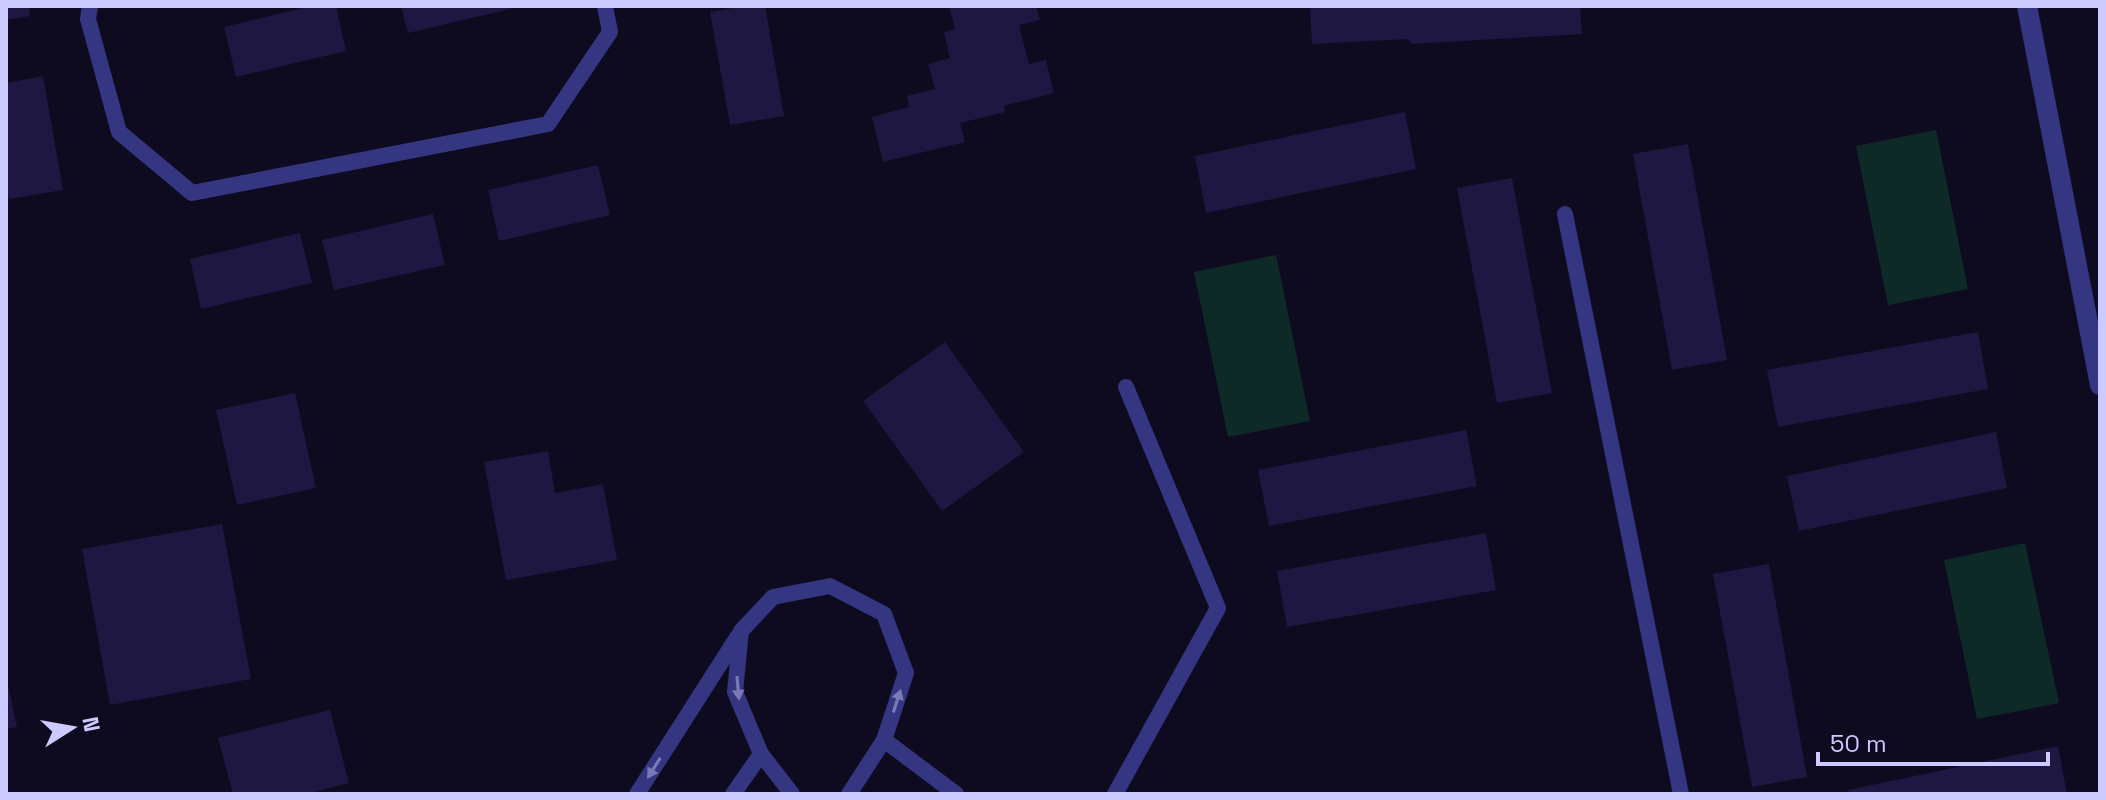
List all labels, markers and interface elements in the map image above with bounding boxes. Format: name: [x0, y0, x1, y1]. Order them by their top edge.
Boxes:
one-way arrow: [732, 676, 745, 701]
north arrow: [32, 688, 112, 768]
one-way arrow: [891, 688, 904, 712]
text: N: [76, 714, 107, 734]
scale bar: [1818, 716, 2048, 766]
text: 50 m: [1830, 728, 1887, 759]
one-way arrow: [646, 757, 661, 778]

